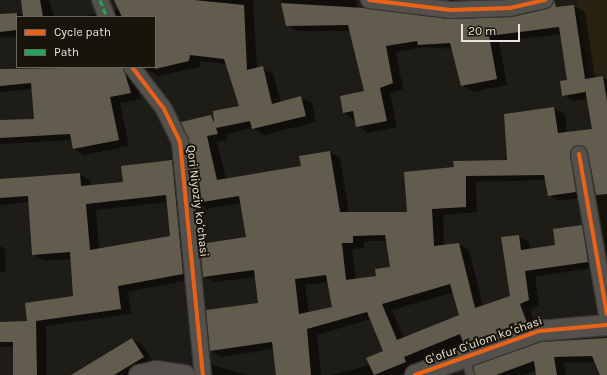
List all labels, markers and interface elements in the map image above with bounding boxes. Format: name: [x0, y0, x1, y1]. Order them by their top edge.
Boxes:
legend: [16, 16, 156, 68]
scale bar: [463, 16, 522, 42]
text: 20 m: [468, 24, 496, 38]
text: Cycle path: [54, 25, 111, 39]
text: Path: [54, 45, 79, 59]
street label: Qori Niyoziy koʻchasi: [183, 144, 211, 258]
street label: Gʻofur Gʻulom koʻchasi: [423, 314, 545, 368]

